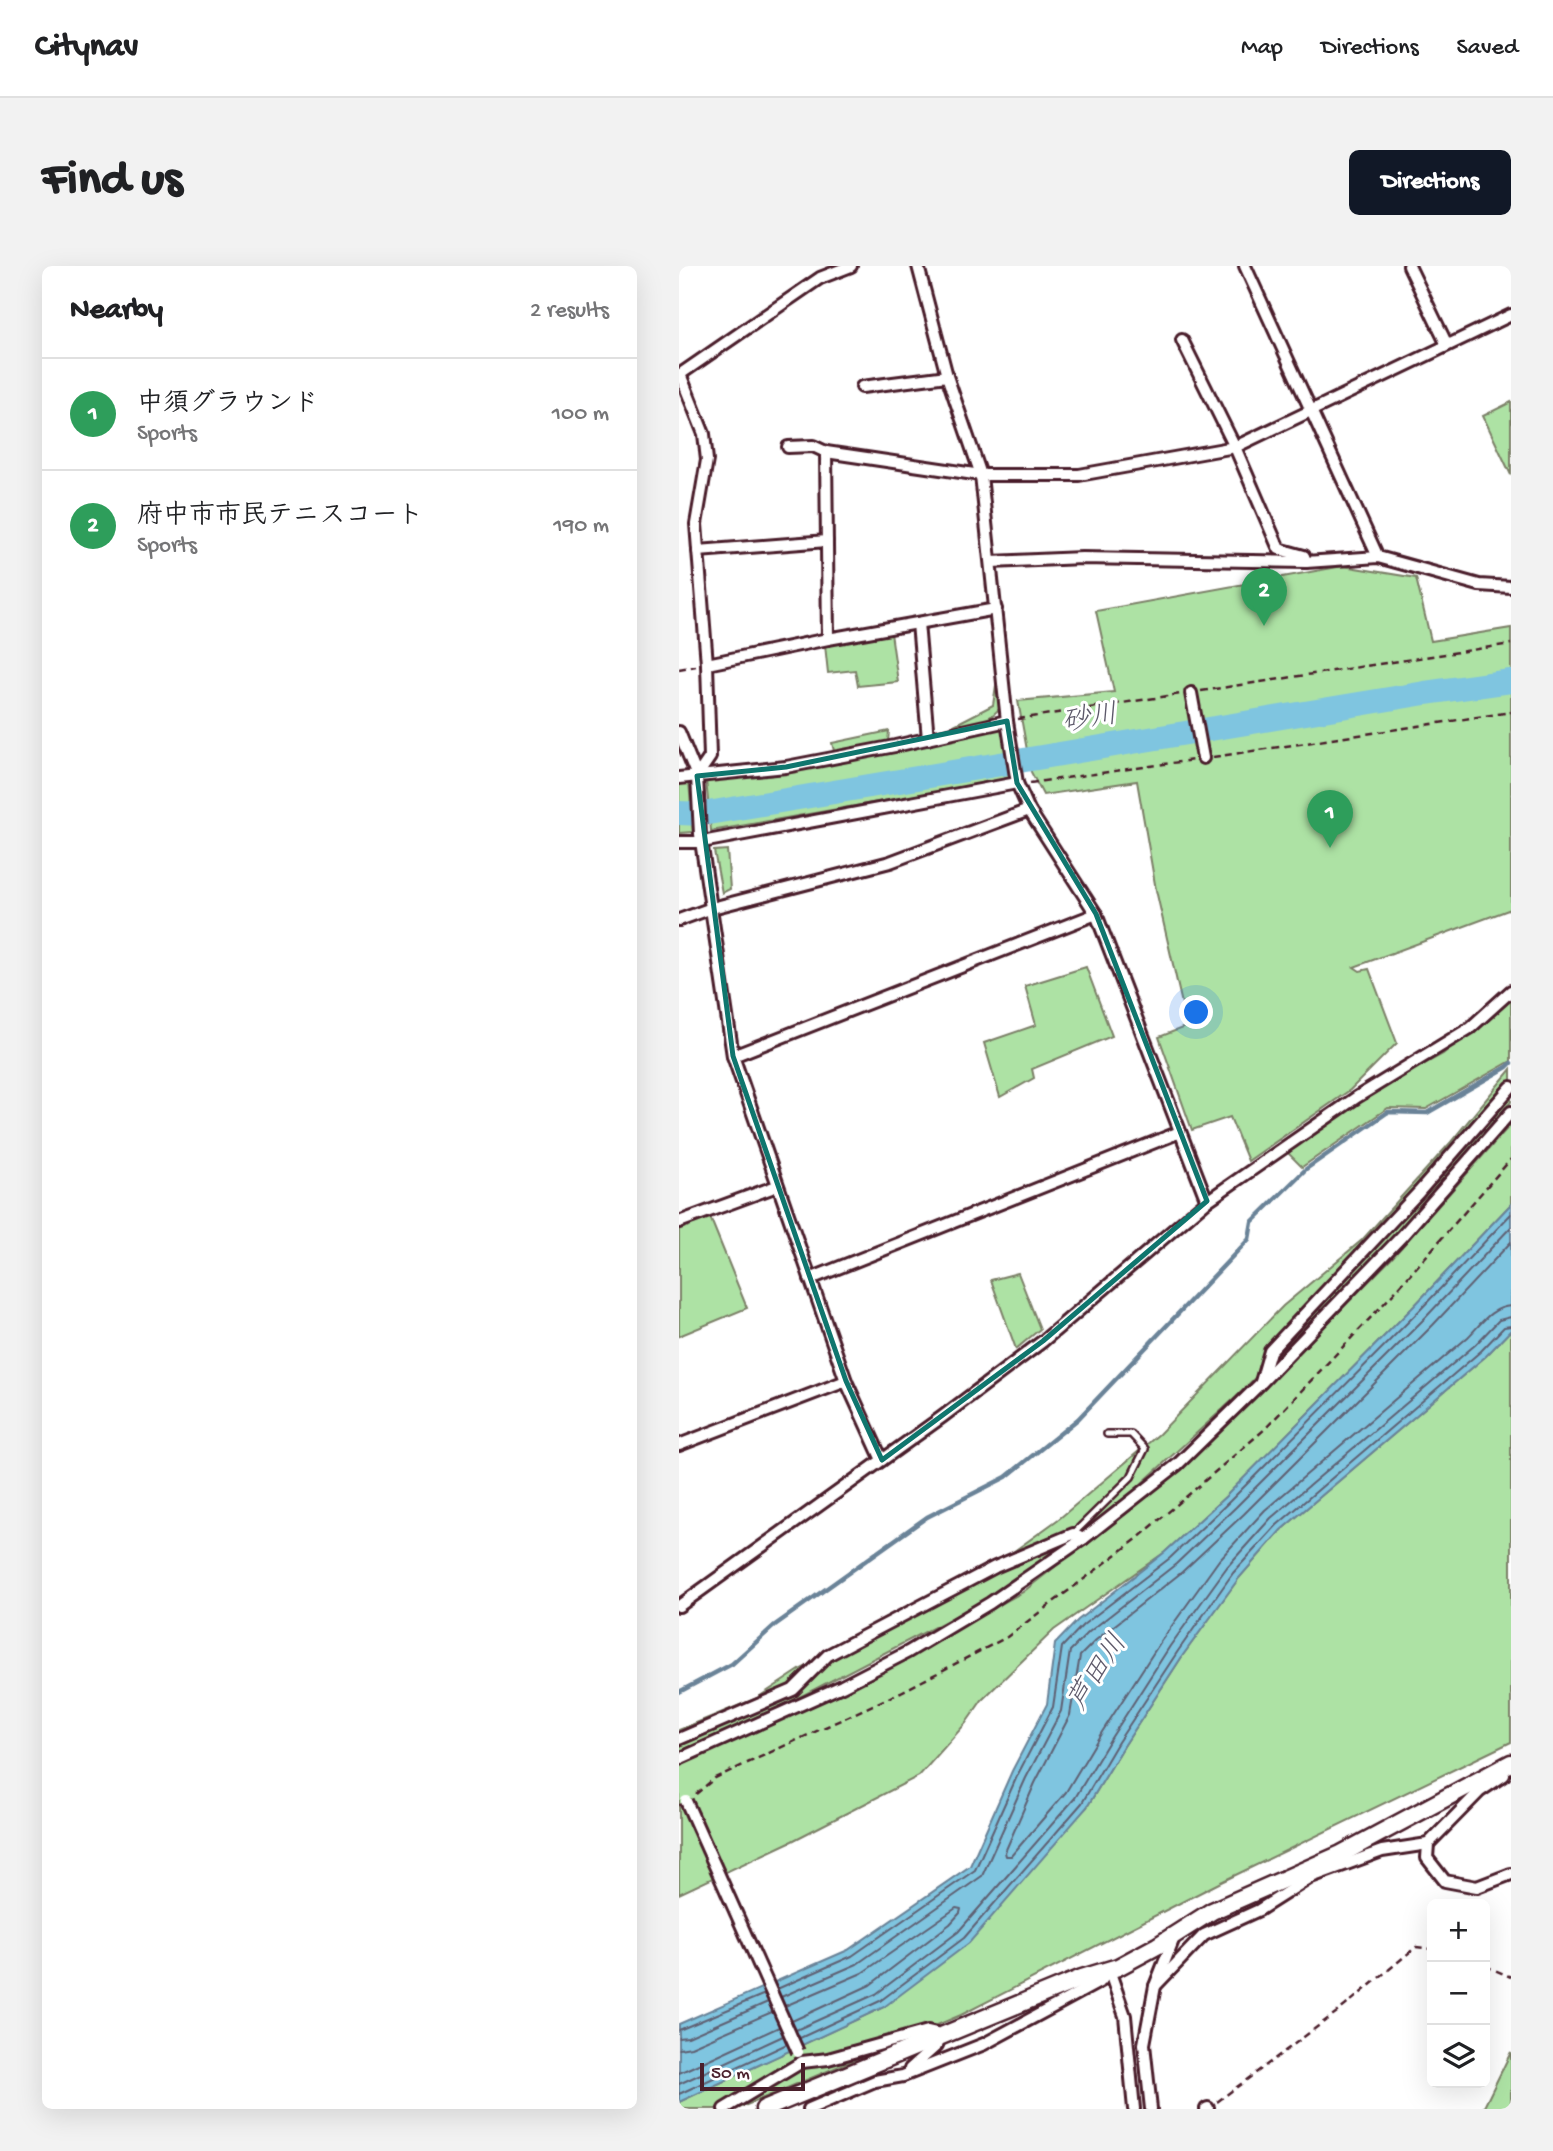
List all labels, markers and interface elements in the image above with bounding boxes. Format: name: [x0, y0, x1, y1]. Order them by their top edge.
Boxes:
text: Citynav: [35, 29, 138, 67]
text: Map: [1241, 34, 1283, 63]
text: Directions: [1321, 34, 1419, 63]
text: Saved: [1457, 34, 1518, 63]
button: Directions: [1349, 150, 1511, 215]
text: Find us: [42, 153, 182, 211]
text: Nearby: [70, 294, 163, 329]
text: 2 results: [530, 298, 609, 325]
text: 中須グラウンド: [137, 390, 319, 421]
text: 1: [88, 401, 98, 428]
text: 100 m: [552, 401, 609, 428]
text: Sports: [137, 421, 197, 448]
text: 府中市市民テニスコート: [137, 502, 424, 533]
text: 2: [87, 513, 99, 540]
text: 190 m: [553, 513, 609, 540]
text: Sports: [137, 533, 197, 560]
pin: 2: [1241, 568, 1287, 626]
water label: 砂川: [1060, 698, 1120, 741]
pin: 1: [1307, 790, 1353, 848]
your location: [1179, 995, 1213, 1029]
water label: 芦田川: [1061, 1628, 1136, 1717]
map controls: [1427, 1899, 1490, 2088]
button: +: [1427, 1899, 1490, 1962]
button: −: [1427, 1962, 1490, 2025]
button: layers: [1427, 2025, 1490, 2088]
scale bar: [700, 2060, 805, 2092]
text: 50 m: [711, 2063, 750, 2086]

